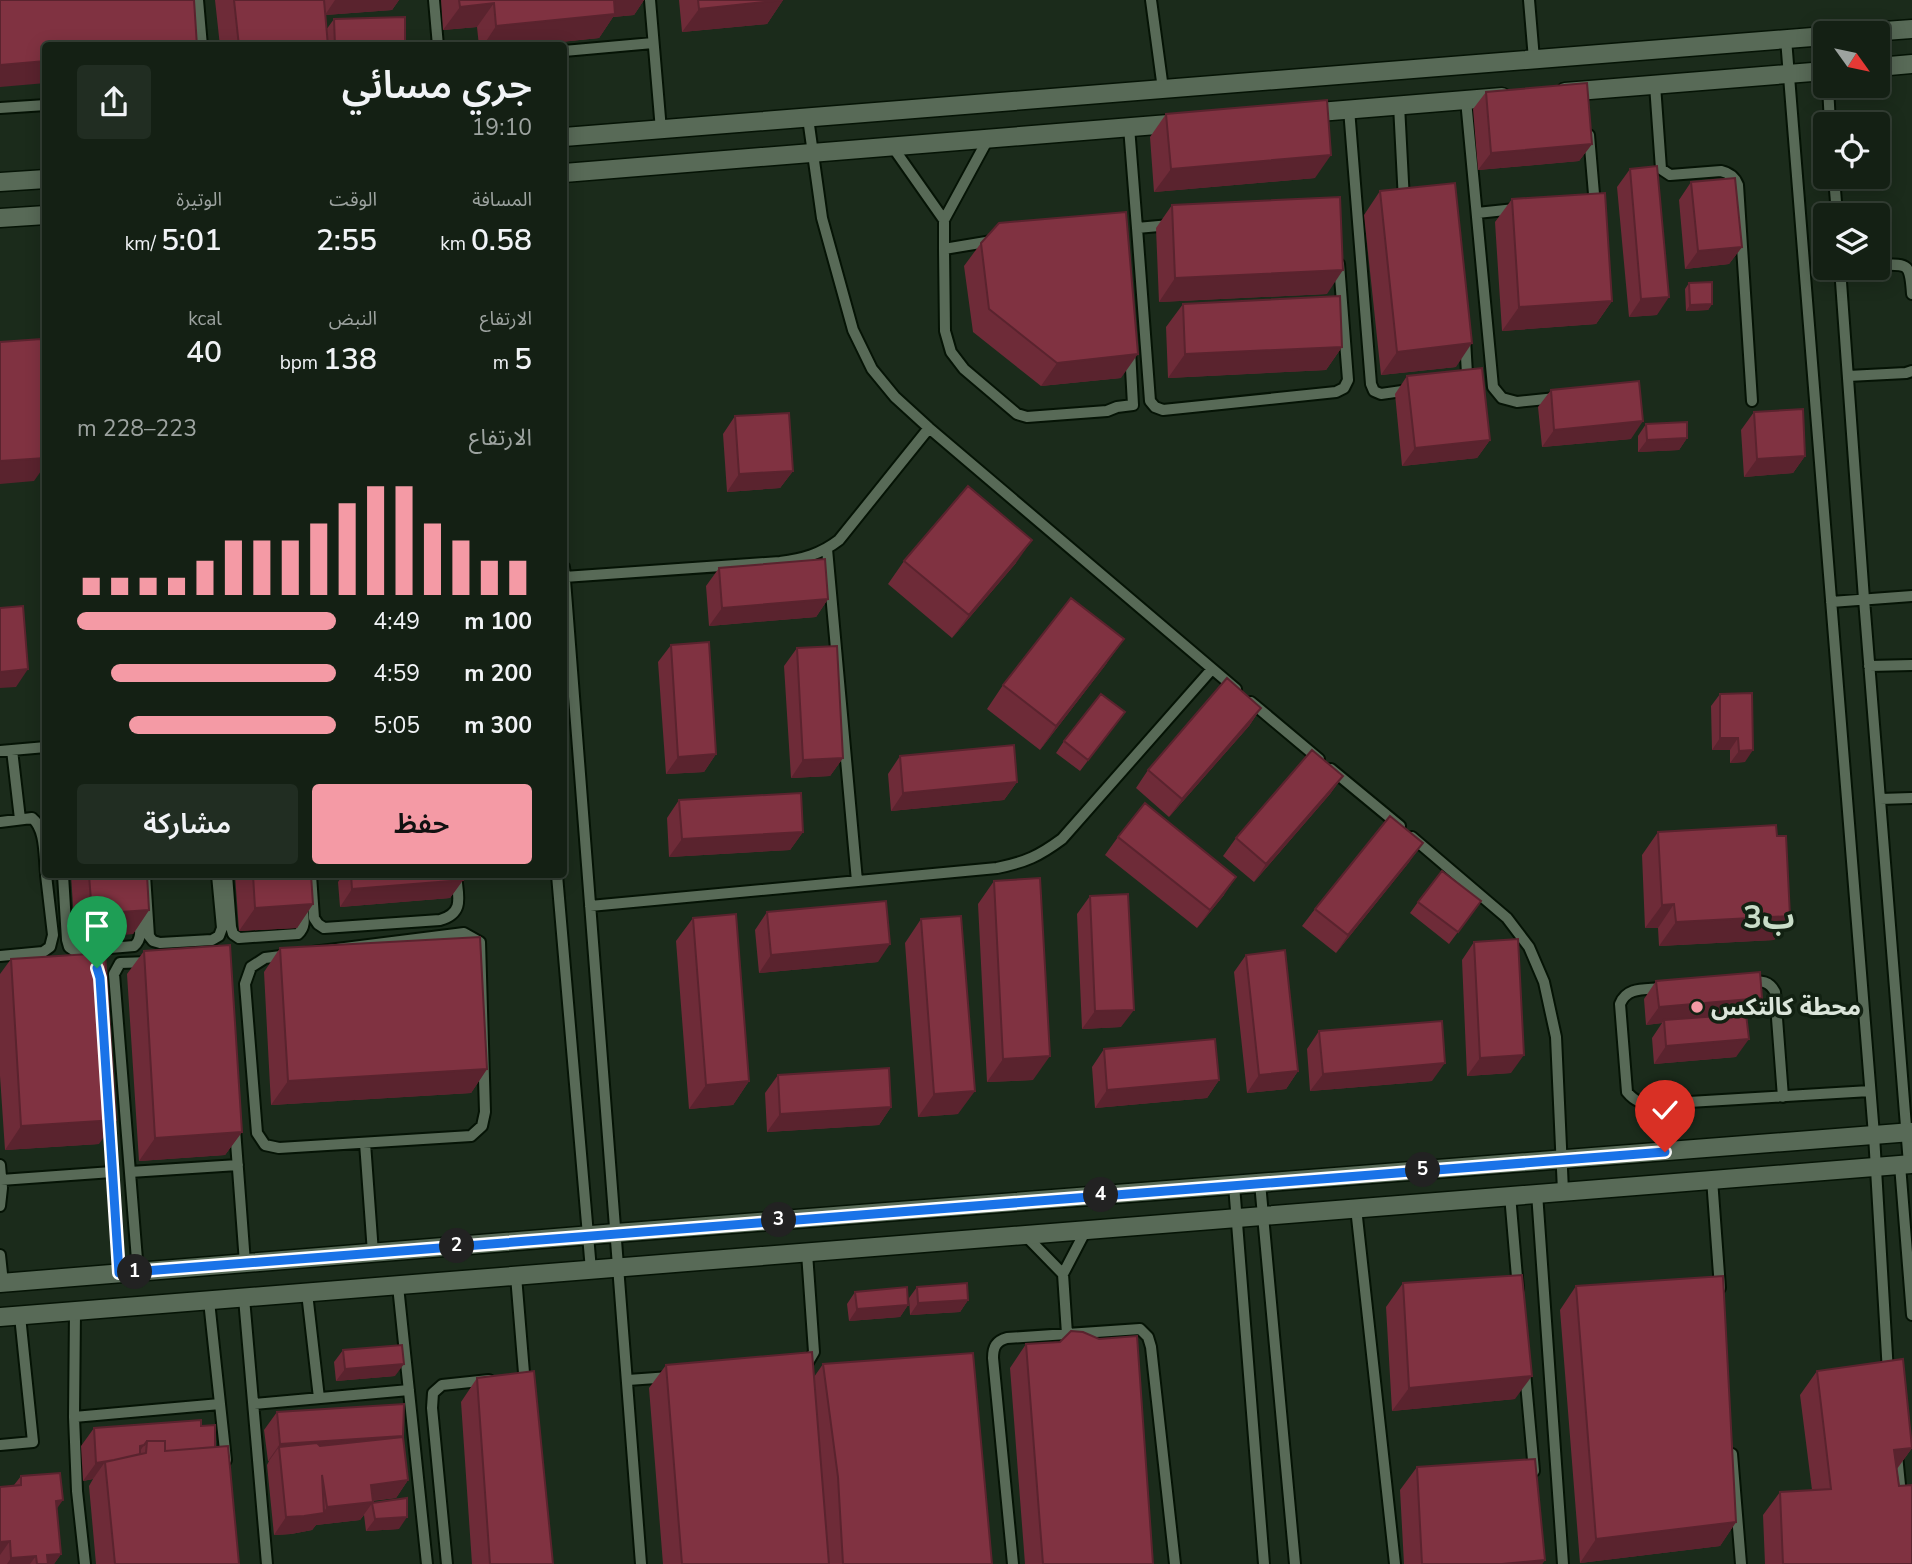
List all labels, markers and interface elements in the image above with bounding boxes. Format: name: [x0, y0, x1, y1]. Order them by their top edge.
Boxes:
north arrow: [1813, 21, 1890, 98]
map controls: [1813, 21, 1890, 280]
text: جري مسائي: [342, 60, 532, 111]
button: share: [77, 65, 151, 139]
text: 19:10: [472, 112, 532, 143]
button: locate: [1813, 112, 1890, 189]
text: الوتيرة: [176, 187, 222, 213]
text: الوقت: [329, 187, 377, 213]
text: المسافة: [472, 187, 532, 213]
button: layers: [1813, 203, 1890, 280]
text: 5:01: [161, 220, 222, 261]
text: 2:55: [316, 220, 377, 261]
text: 0.58: [471, 220, 532, 261]
text: /km: [125, 231, 161, 257]
text: km: [440, 231, 471, 257]
text: kcal: [188, 306, 222, 332]
text: النبض: [329, 306, 377, 332]
text: الارتفاع: [480, 306, 532, 332]
text: 40: [186, 332, 222, 373]
text: 138: [323, 339, 377, 380]
text: 5: [514, 339, 532, 380]
text: bpm: [280, 350, 323, 376]
text: m: [493, 350, 514, 376]
text: 223–228 m: [77, 413, 197, 444]
text: الارتفاع: [469, 422, 532, 453]
text: 4:49: [373, 606, 420, 637]
text: 100 m: [464, 606, 532, 637]
text: 4:59: [373, 658, 420, 689]
text: 200 m: [464, 658, 532, 689]
text: 5:05: [373, 710, 420, 741]
text: 300 m: [464, 710, 532, 741]
button: مشاركة: [77, 784, 298, 864]
button: حفظ: [312, 784, 532, 864]
pin: [67, 896, 127, 968]
district label: ب3: [1743, 896, 1795, 939]
icon: arrive: [78, 907, 116, 945]
place label: محطة كالتكس: [1711, 991, 1861, 1023]
marker: محطة كالتكس: [1689, 999, 1705, 1015]
pin: [1635, 1080, 1695, 1152]
icon: check: [1646, 1091, 1684, 1129]
pin: 5: [1406, 1152, 1440, 1188]
text: 5: [1417, 1156, 1428, 1182]
pin: 4: [1084, 1178, 1118, 1212]
text: 4: [1095, 1181, 1106, 1207]
pin: 3: [762, 1202, 796, 1238]
text: 3: [773, 1206, 784, 1232]
pin: 2: [440, 1228, 475, 1264]
text: 2: [451, 1232, 462, 1258]
pin: 1: [118, 1254, 152, 1290]
text: 1: [129, 1258, 140, 1284]

